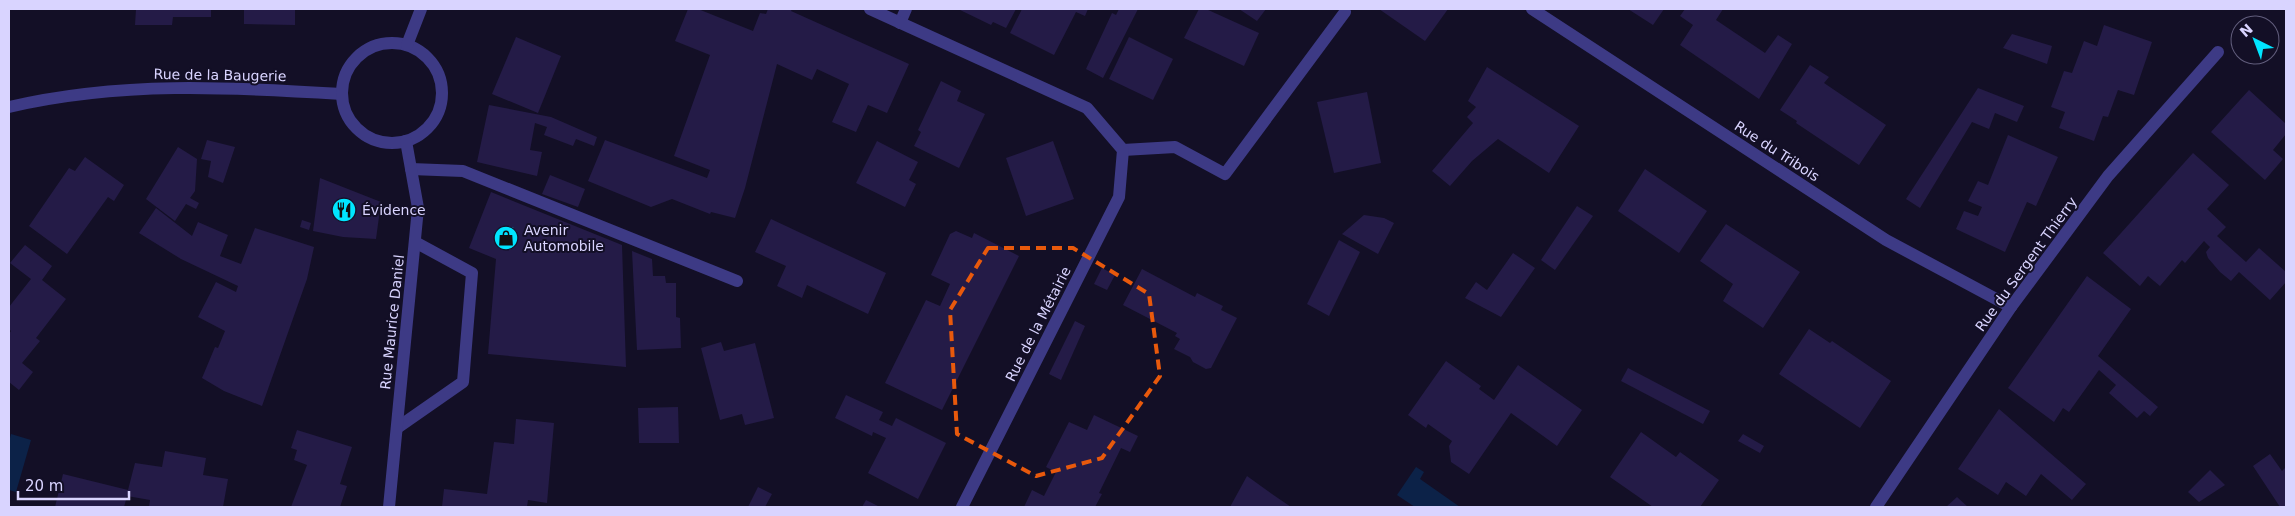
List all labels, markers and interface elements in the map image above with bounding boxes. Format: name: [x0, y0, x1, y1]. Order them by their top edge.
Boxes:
north arrow: [2230, 15, 2280, 65]
text: N: [2237, 20, 2256, 40]
street label: Rue de la Baugerie: [154, 66, 286, 84]
street label: Rue du Tribois: [1732, 118, 1822, 184]
street label: Rue du Sergent Thierry: [1972, 194, 2080, 334]
restaurant icon: Évidence: [331, 197, 357, 223]
place label: Évidence: [362, 202, 426, 218]
place label: Avenir Automobile: [524, 222, 604, 254]
shop icon: Avenir Automobile: [493, 225, 519, 251]
street label: Rue Maurice Daniel: [377, 254, 407, 390]
street label: Rue de la Métairie: [1002, 264, 1074, 384]
scale bar: [18, 468, 129, 500]
text: 20 m: [25, 477, 63, 495]

